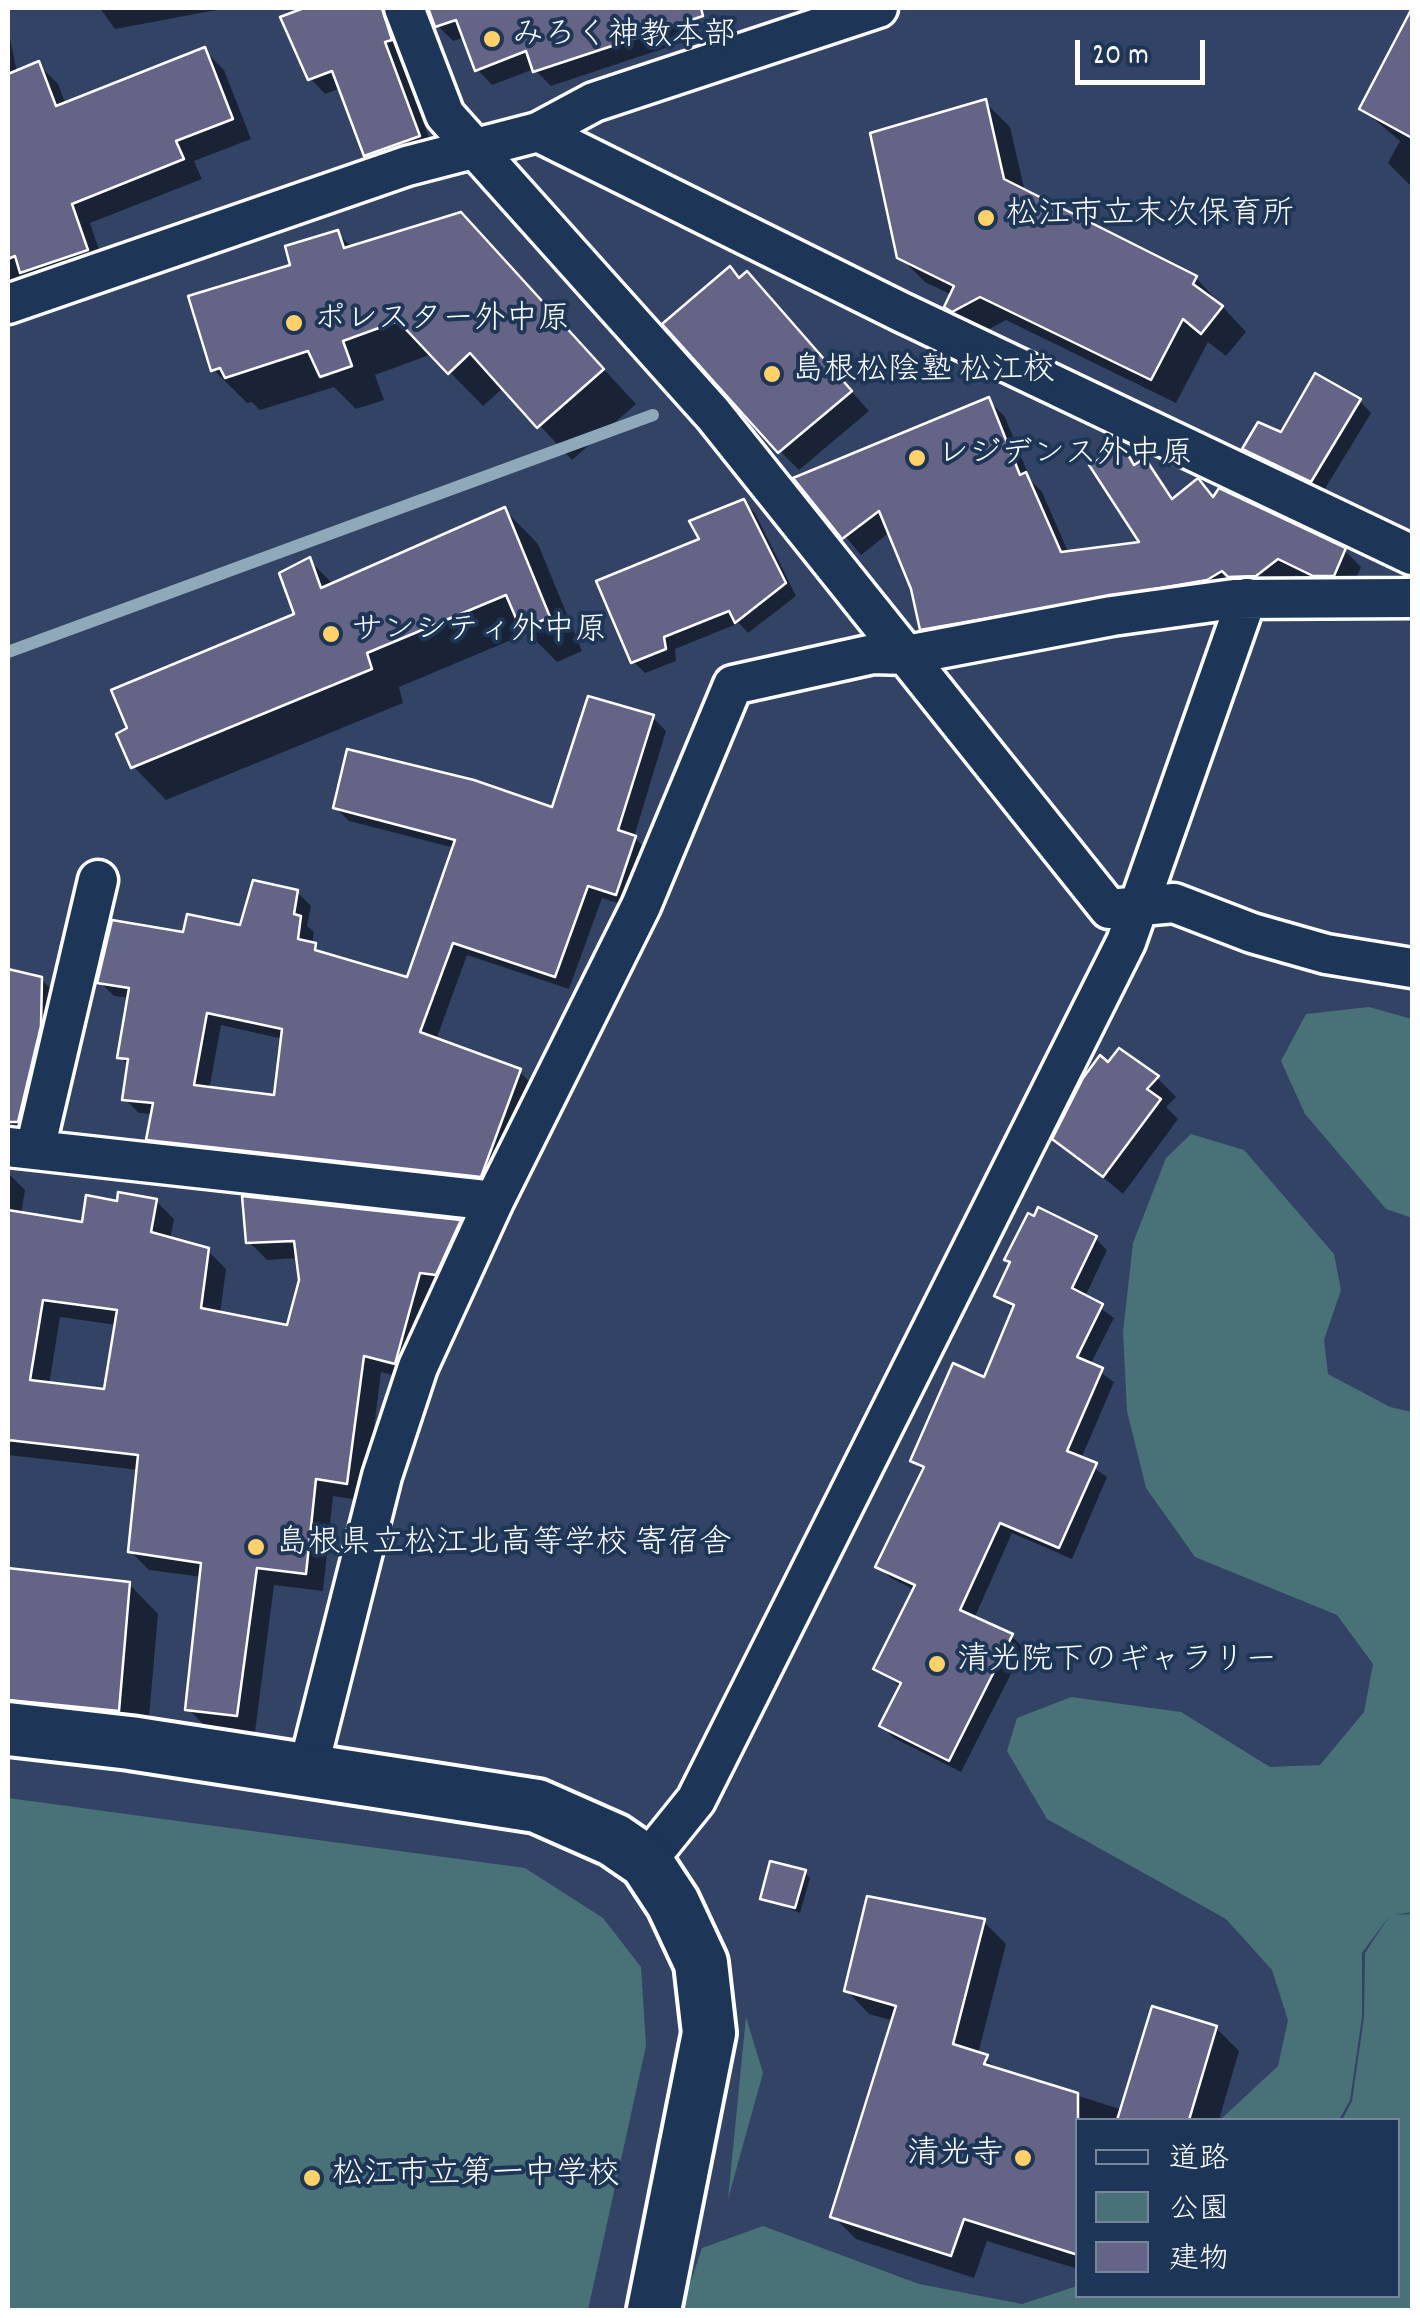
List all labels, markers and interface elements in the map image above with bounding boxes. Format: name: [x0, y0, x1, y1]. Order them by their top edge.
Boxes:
place label: みろく神教本部: [512, 20, 736, 58]
scale bar: [1080, 20, 1210, 82]
marker: みろく神教本部: [481, 28, 503, 50]
text: 20 m: [1092, 36, 1149, 79]
place label: 松江市立末次保育所: [1006, 199, 1294, 237]
marker: 松江市立末次保育所: [975, 207, 997, 229]
place label: ポレスター外中原: [314, 304, 570, 342]
marker: ポレスター外中原: [283, 312, 305, 334]
place label: 島根松陰塾 松江校: [792, 355, 1055, 393]
marker: 島根松陰塾 松江校: [761, 363, 783, 385]
place label: レジデンス外中原: [937, 439, 1193, 477]
marker: レジデンス外中原: [906, 447, 928, 469]
place label: サンシティ外中原: [351, 615, 607, 653]
marker: サンシティ外中原: [320, 623, 342, 645]
place label: 島根県立松江北高等学校 寄宿舎: [276, 1528, 731, 1566]
marker: 島根県立松江北高等学校 寄宿舎: [245, 1536, 267, 1558]
place label: 清光院下のギャラリー: [957, 1645, 1277, 1683]
marker: 清光院下のギャラリー: [926, 1653, 948, 1675]
legend: [1075, 2118, 1400, 2298]
place label: 清光寺: [907, 2139, 1003, 2177]
text: 道路: [1169, 2140, 1229, 2183]
marker: 清光寺: [1012, 2147, 1034, 2169]
place label: 松江市立第一中学校: [332, 2159, 620, 2197]
marker: 松江市立第一中学校: [301, 2167, 323, 2189]
text: 公園: [1169, 2190, 1229, 2233]
text: 建物: [1169, 2240, 1229, 2283]

